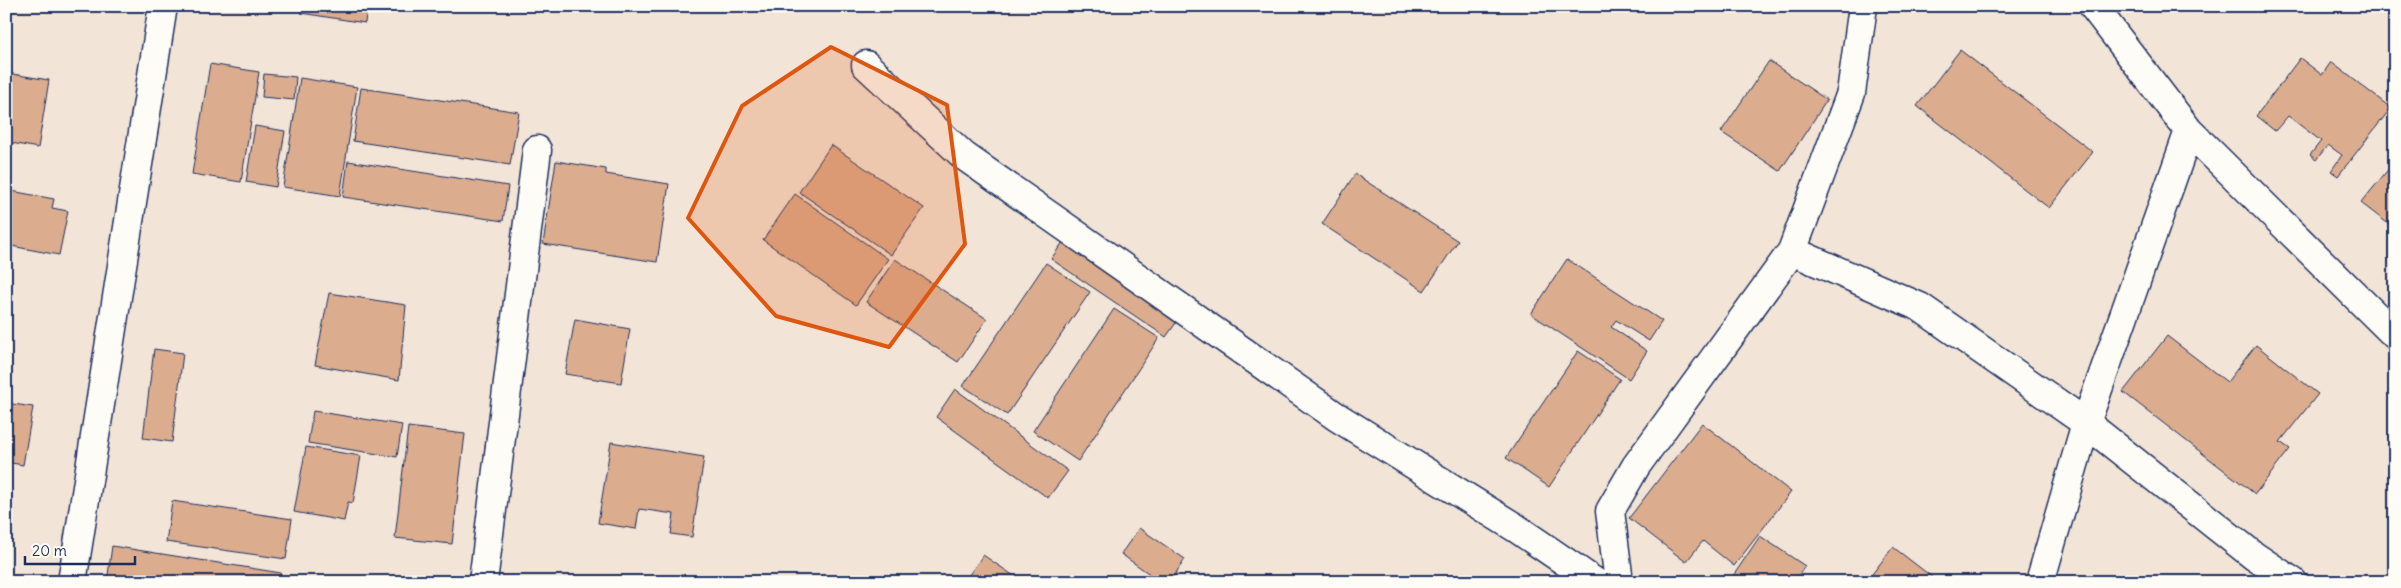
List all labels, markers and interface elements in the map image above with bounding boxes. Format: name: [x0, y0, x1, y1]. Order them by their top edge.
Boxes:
scale bar: [25, 533, 135, 565]
text: 20 m: [32, 541, 67, 560]

